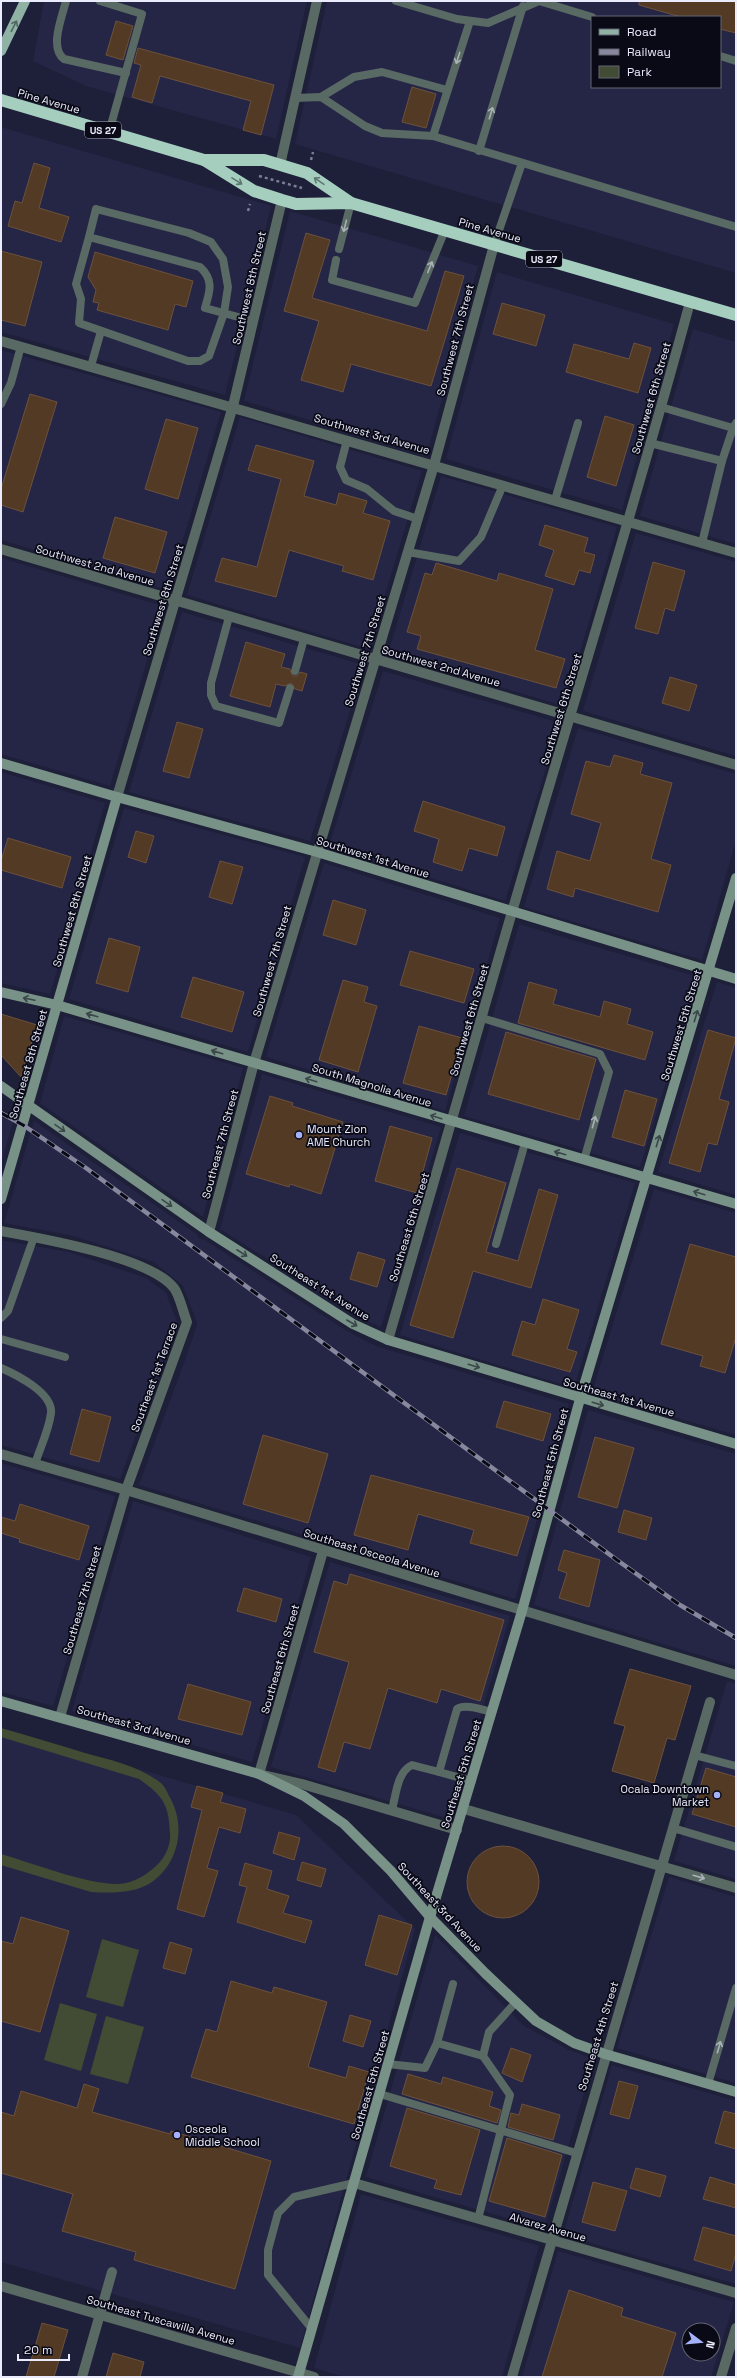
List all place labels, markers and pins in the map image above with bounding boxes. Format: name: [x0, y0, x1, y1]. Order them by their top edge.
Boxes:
place label: Mount Zion AME Church: [307, 1122, 370, 1149]
marker: Mount Zion AME Church: [294, 1130, 304, 1140]
place label: Ocala Downtown Market: [620, 1782, 709, 1809]
marker: Ocala Downtown Market: [712, 1790, 722, 1800]
place label: Osceola Middle School: [185, 2122, 260, 2149]
marker: Osceola Middle School: [172, 2130, 182, 2140]

